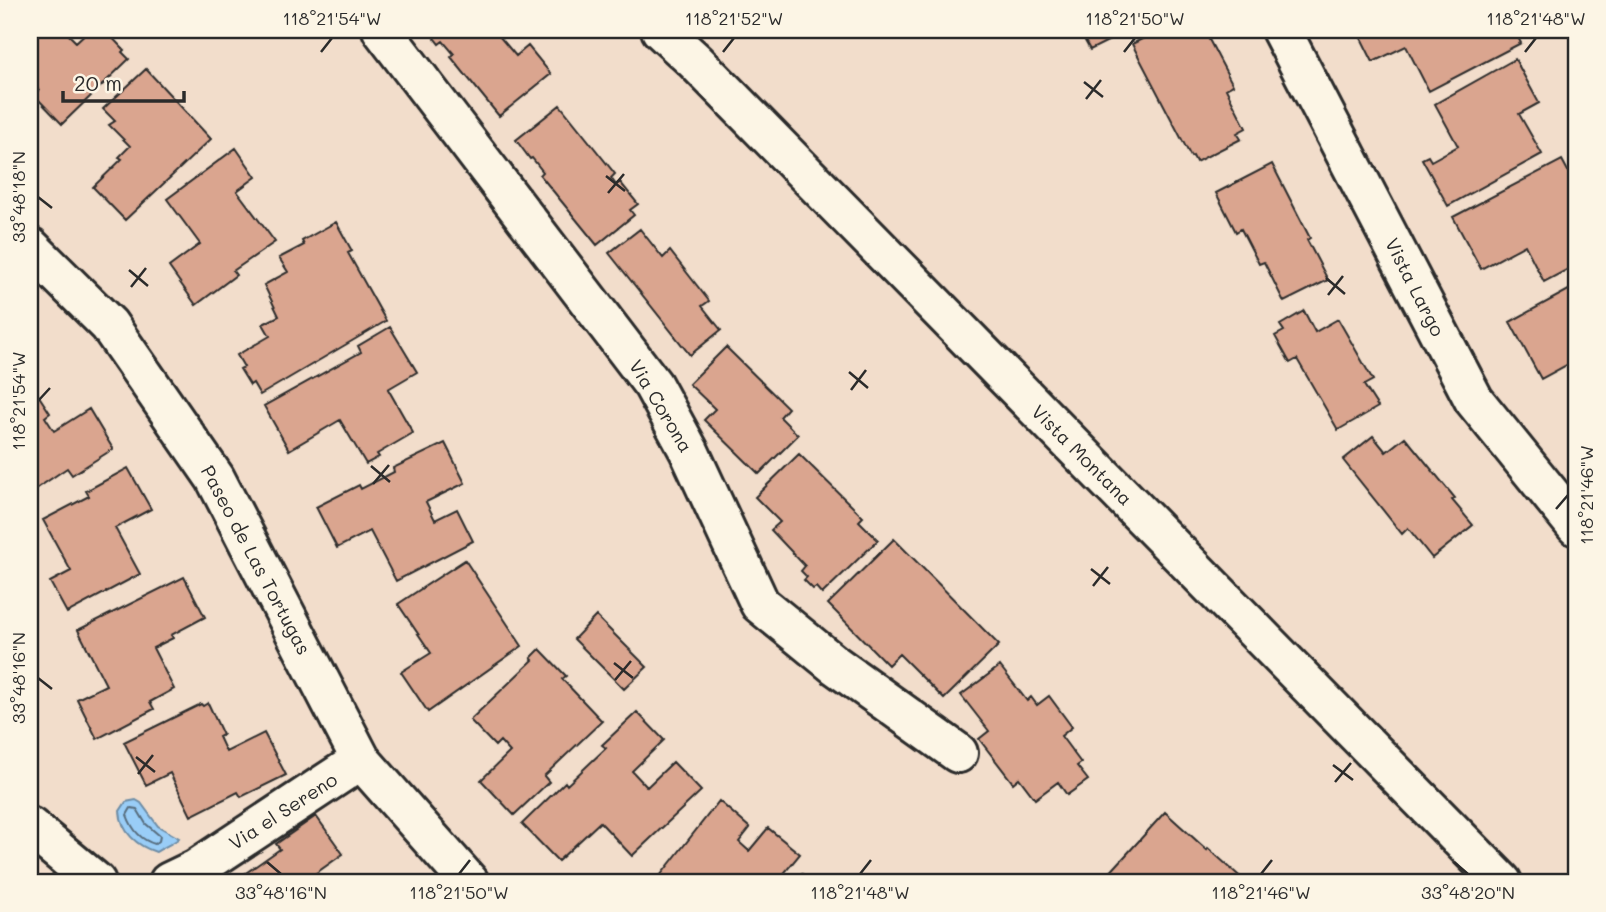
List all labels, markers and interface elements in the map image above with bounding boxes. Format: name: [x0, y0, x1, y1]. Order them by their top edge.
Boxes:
text: 118°21'54"W: [282, 6, 382, 30]
text: 118°21'52"W: [685, 6, 783, 30]
text: 118°21'50"W: [1085, 6, 1185, 30]
text: 118°21'48"W: [1486, 6, 1586, 30]
scale bar: [63, 60, 184, 104]
text: 20 m: [74, 69, 122, 96]
text: 33°48'18"N: [6, 151, 30, 243]
street label: Vista Largo: [1380, 233, 1451, 340]
text: 118°21'54"W: [6, 351, 30, 451]
street label: Via Corona: [624, 355, 699, 457]
street label: Vista Montana: [1026, 399, 1138, 511]
text: 118°21'46"W: [1574, 445, 1598, 545]
street label: Paseo de Las Tortugas: [196, 461, 317, 659]
text: 33°48'16"N: [6, 632, 30, 724]
street label: Via el Sereno: [224, 766, 342, 855]
text: 33°48'16"N: [235, 880, 327, 904]
text: 118°21'50"W: [409, 880, 509, 904]
text: 118°21'48"W: [810, 880, 910, 904]
text: 118°21'46"W: [1211, 880, 1311, 904]
text: 33°48'20"N: [1421, 880, 1515, 904]

